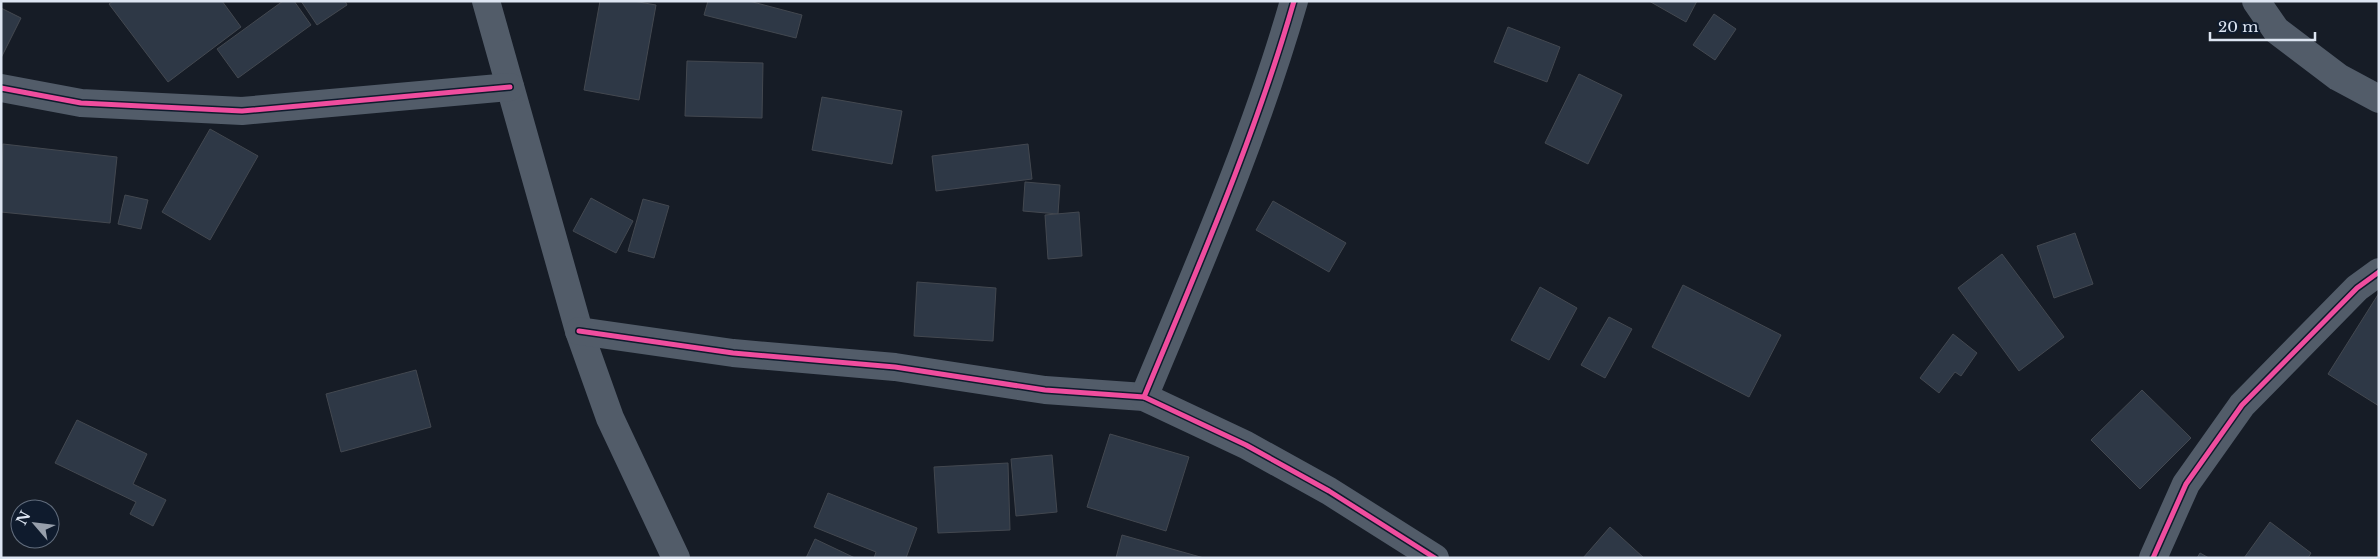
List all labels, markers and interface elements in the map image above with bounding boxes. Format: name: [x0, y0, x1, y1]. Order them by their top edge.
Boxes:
scale bar: [2210, 10, 2315, 42]
text: 20 m: [2218, 17, 2258, 36]
north arrow: [10, 499, 60, 549]
text: N: [12, 508, 35, 528]

